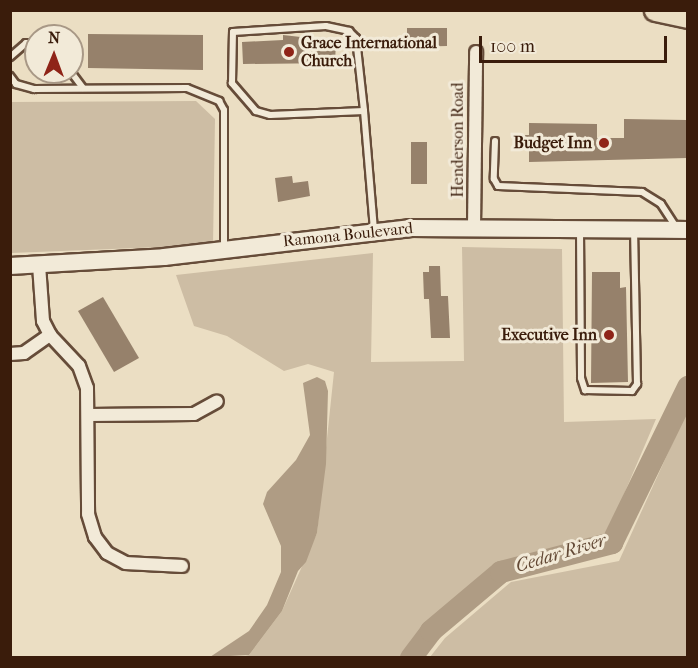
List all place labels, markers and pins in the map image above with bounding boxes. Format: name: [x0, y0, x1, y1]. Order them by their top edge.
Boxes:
place label: Grace International Church: [301, 33, 437, 71]
marker: Grace International Church: [282, 45, 296, 59]
place label: Budget Inn: [513, 133, 592, 153]
marker: Budget Inn: [597, 136, 611, 150]
place label: Executive Inn: [501, 325, 597, 345]
marker: Executive Inn: [602, 328, 616, 342]

